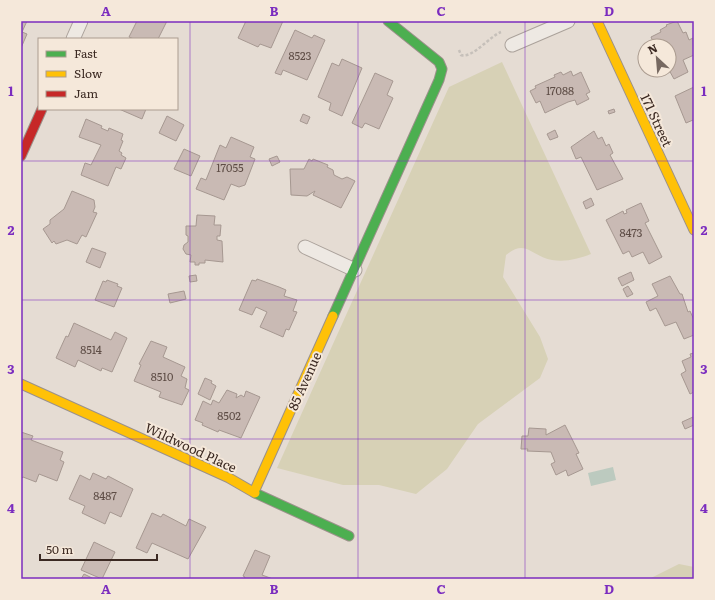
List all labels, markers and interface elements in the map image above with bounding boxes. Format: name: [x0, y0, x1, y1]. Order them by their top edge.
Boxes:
text: A: [101, 1, 111, 20]
text: B: [270, 1, 279, 20]
text: C: [436, 1, 446, 20]
text: D: [604, 1, 614, 20]
legend: [38, 38, 178, 110]
north arrow: [637, 38, 677, 78]
text: N: [645, 39, 660, 57]
text: Fast: [74, 44, 98, 62]
house number: 8523: [288, 47, 312, 63]
text: Slow: [74, 64, 103, 82]
text: 1: [8, 81, 14, 100]
text: 1: [701, 81, 707, 100]
house number: 17088: [546, 82, 574, 98]
text: Jam: [74, 84, 99, 102]
street label: 171 Street: [636, 90, 678, 150]
house number: 17055: [216, 159, 244, 175]
text: 2: [8, 220, 15, 239]
text: 2: [701, 220, 708, 239]
house number: 8473: [619, 224, 643, 240]
house number: 8514: [80, 341, 102, 357]
street label: 85 Avenue: [283, 349, 325, 413]
text: 3: [7, 359, 15, 378]
text: 3: [700, 359, 708, 378]
house number: 8510: [151, 368, 173, 384]
house number: 8502: [217, 407, 241, 423]
street label: Wildwood Place: [142, 417, 240, 477]
house number: 8487: [93, 487, 117, 503]
text: 4: [7, 498, 15, 517]
text: 4: [700, 498, 708, 517]
scale bar: [40, 536, 157, 562]
text: 50 m: [46, 540, 73, 558]
text: A: [101, 579, 111, 598]
text: B: [270, 579, 279, 598]
text: C: [436, 579, 446, 598]
text: D: [604, 579, 614, 598]

